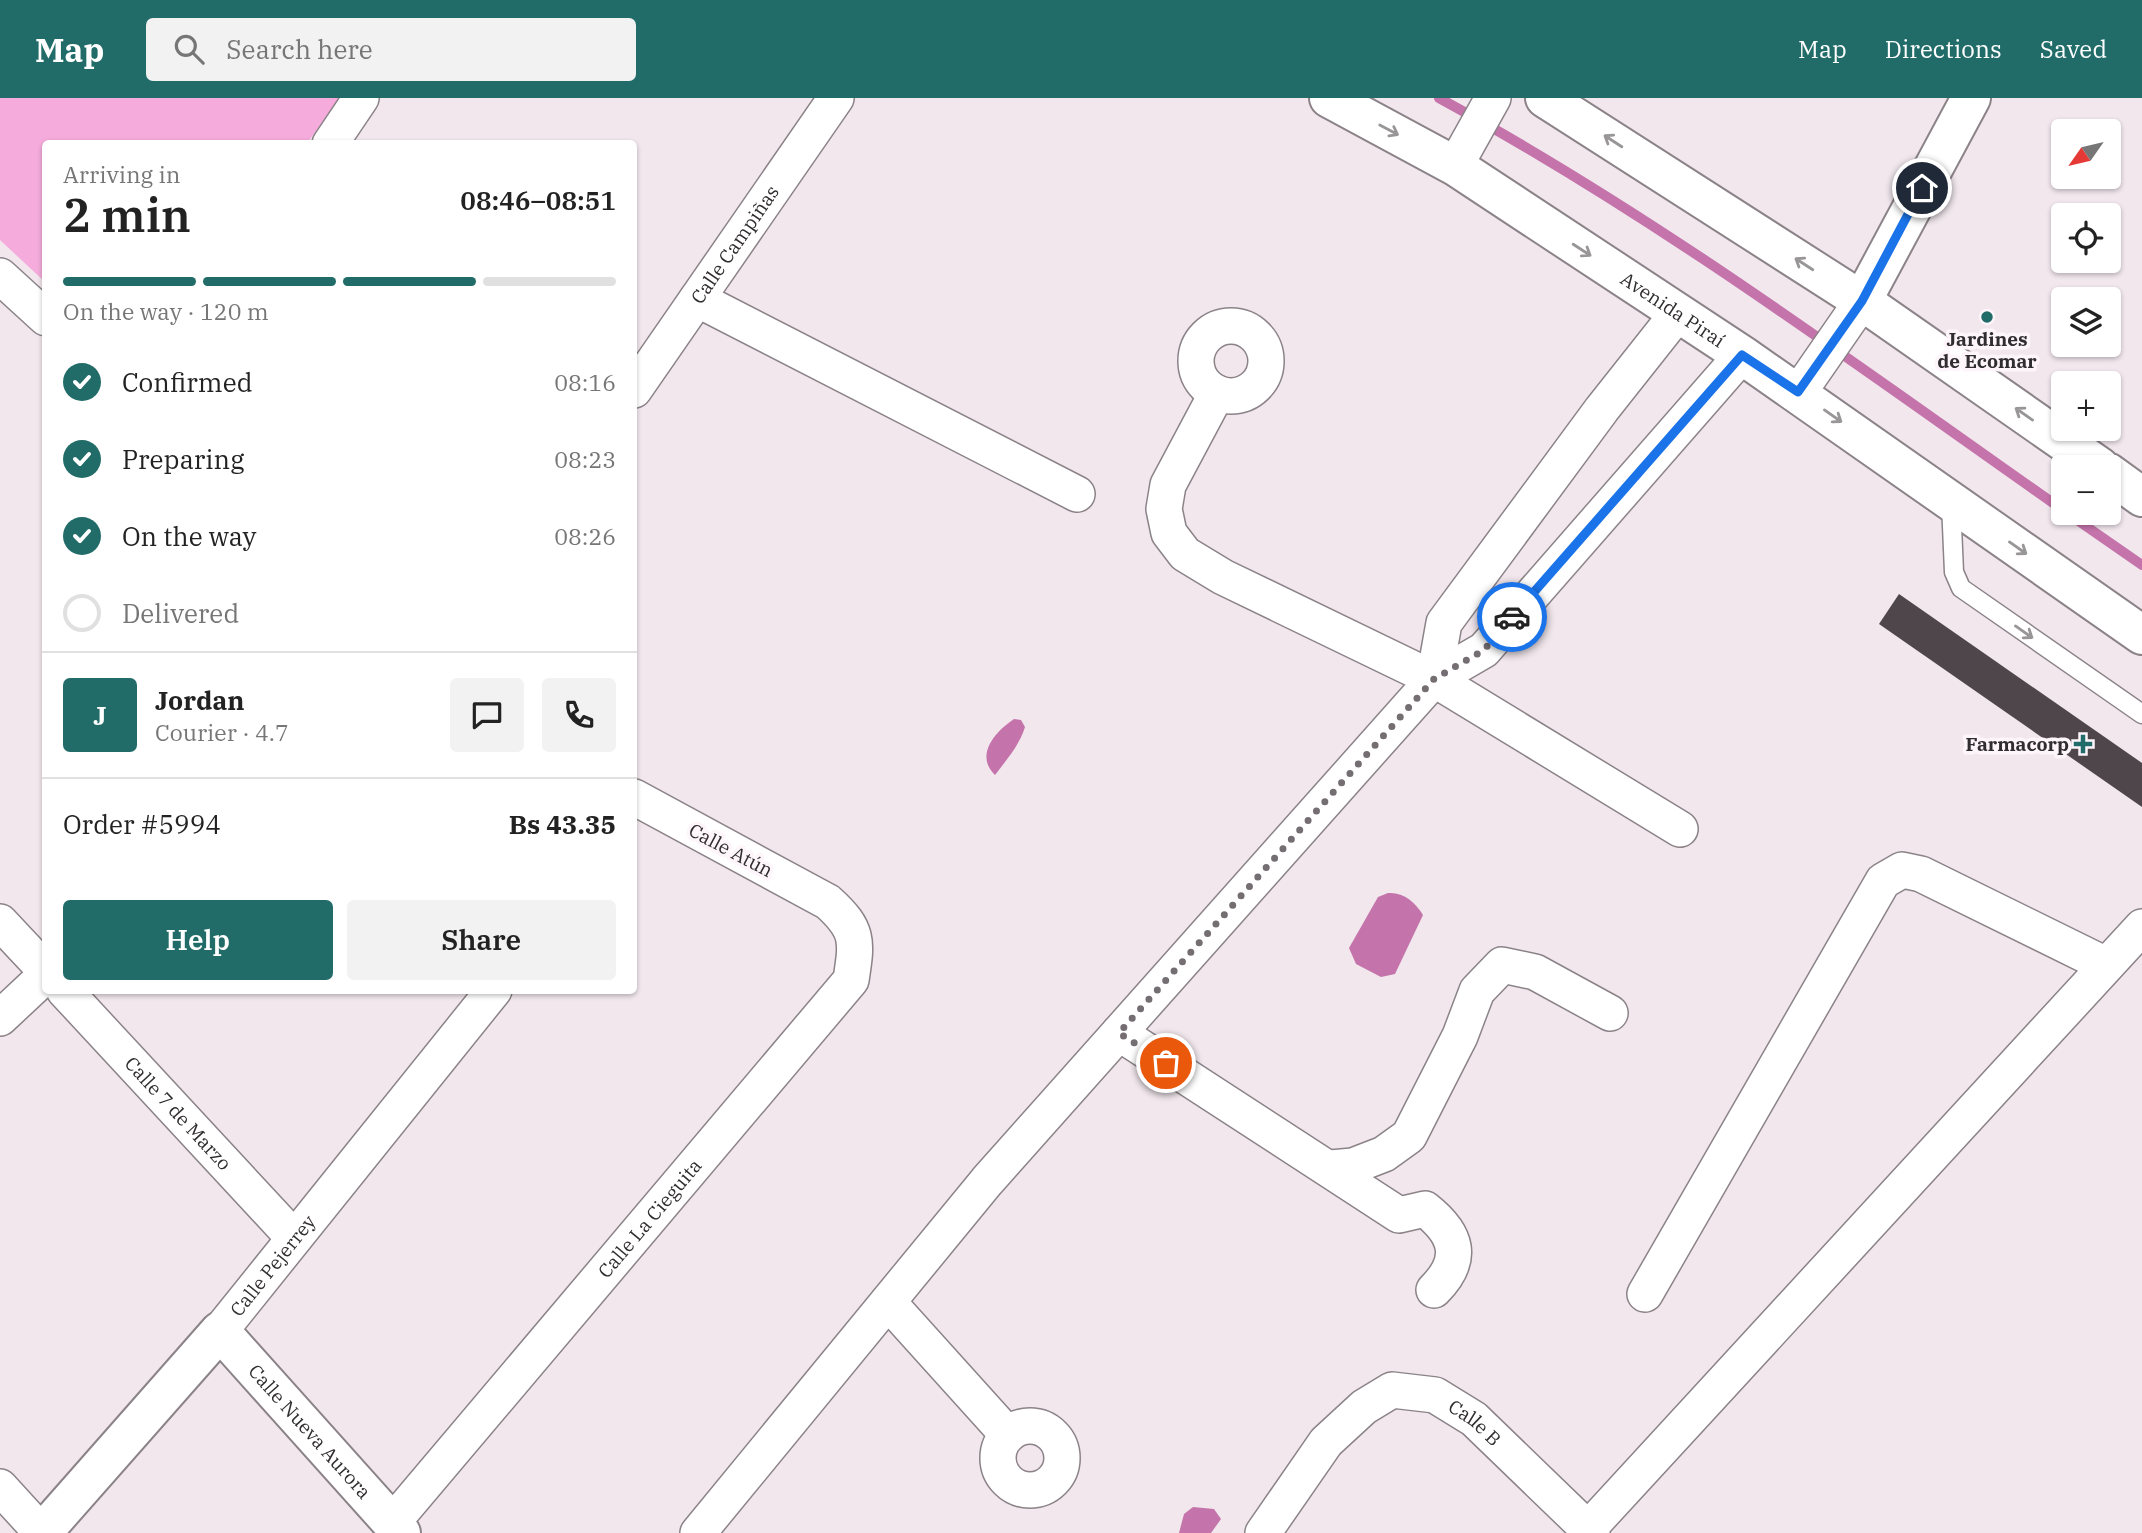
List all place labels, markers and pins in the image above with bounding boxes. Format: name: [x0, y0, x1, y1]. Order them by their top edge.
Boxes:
pin: [1892, 158, 1952, 218]
marker: Jardines de Ecomar: [1979, 309, 1995, 325]
place label: Jardines de Ecomar: [1937, 327, 2037, 373]
place label: Farmacorp: [1966, 732, 2069, 756]
marker: Farmacorp: [2075, 736, 2091, 752]
pin: [1136, 1033, 1196, 1093]

